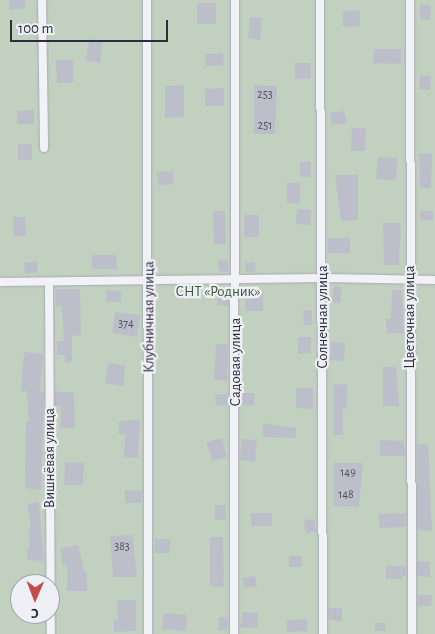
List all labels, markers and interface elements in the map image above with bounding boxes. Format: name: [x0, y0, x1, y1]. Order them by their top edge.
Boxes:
scale bar: [12, 10, 170, 42]
text: 100 m: [18, 21, 53, 36]
house number: 253: [257, 88, 273, 102]
house number: 251: [258, 119, 272, 133]
street label: Клубничная улица: [140, 261, 158, 373]
street label: Солнечная улица: [314, 265, 332, 369]
street label: Цветочная улица: [401, 265, 419, 369]
park label: СНТ «Родник»: [176, 283, 260, 301]
house number: 374: [118, 317, 134, 331]
street label: Садовая улица: [227, 318, 245, 406]
street label: Вишнёвая улица: [41, 408, 59, 508]
house number: 149: [340, 466, 356, 480]
house number: 148: [338, 488, 354, 502]
house number: 383: [114, 540, 130, 554]
north arrow: [10, 574, 60, 624]
text: С: [31, 606, 39, 620]

